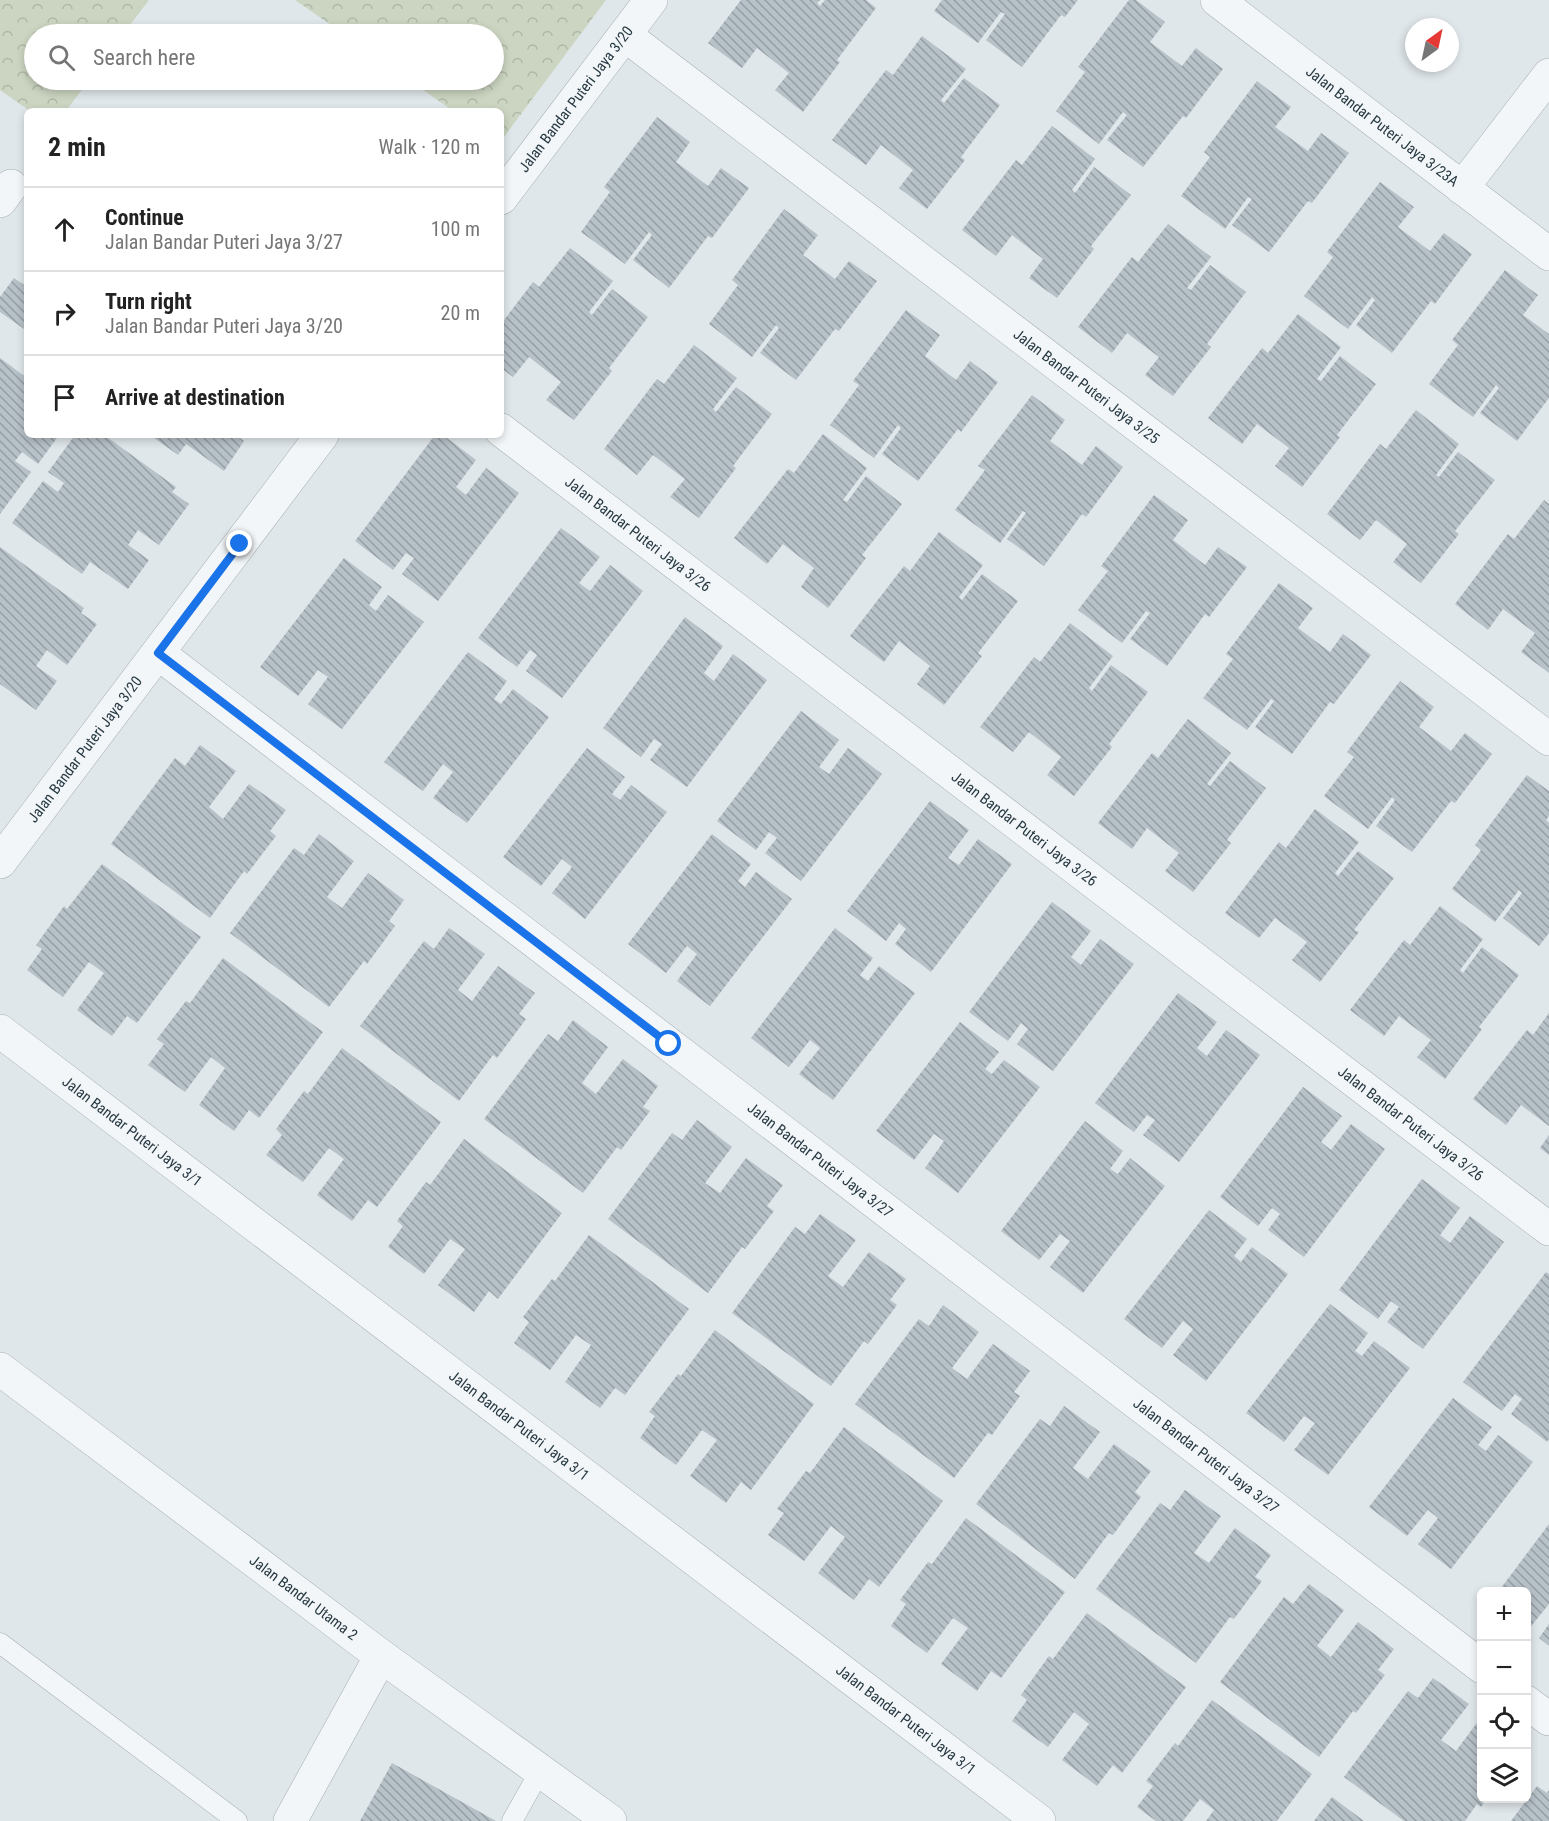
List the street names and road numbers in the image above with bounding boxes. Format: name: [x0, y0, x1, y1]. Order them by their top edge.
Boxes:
street label: Jalan Bandar Puteri Jaya 3/20: [515, 23, 637, 176]
street label: Jalan Bandar Puteri Jaya 3/23A: [1302, 62, 1462, 191]
street label: Jalan Bandar Puteri Jaya 3/25: [1010, 325, 1163, 448]
street label: Jalan Bandar Puteri Jaya 3/26: [561, 473, 714, 596]
street label: Jalan Bandar Puteri Jaya 3/20: [24, 673, 146, 826]
street label: Jalan Bandar Puteri Jaya 3/26: [948, 768, 1101, 890]
street label: Jalan Bandar Puteri Jaya 3/26: [1334, 1062, 1487, 1185]
street label: Jalan Bandar Puteri Jaya 3/1: [59, 1072, 206, 1190]
street label: Jalan Bandar Puteri Jaya 3/27: [744, 1099, 897, 1222]
street label: Jalan Bandar Puteri Jaya 3/1: [445, 1367, 593, 1485]
street label: Jalan Bandar Puteri Jaya 3/27: [1130, 1394, 1282, 1517]
street label: Jalan Bandar Utama 2: [246, 1551, 361, 1644]
street label: Jalan Bandar Puteri Jaya 3/1: [832, 1661, 979, 1779]

